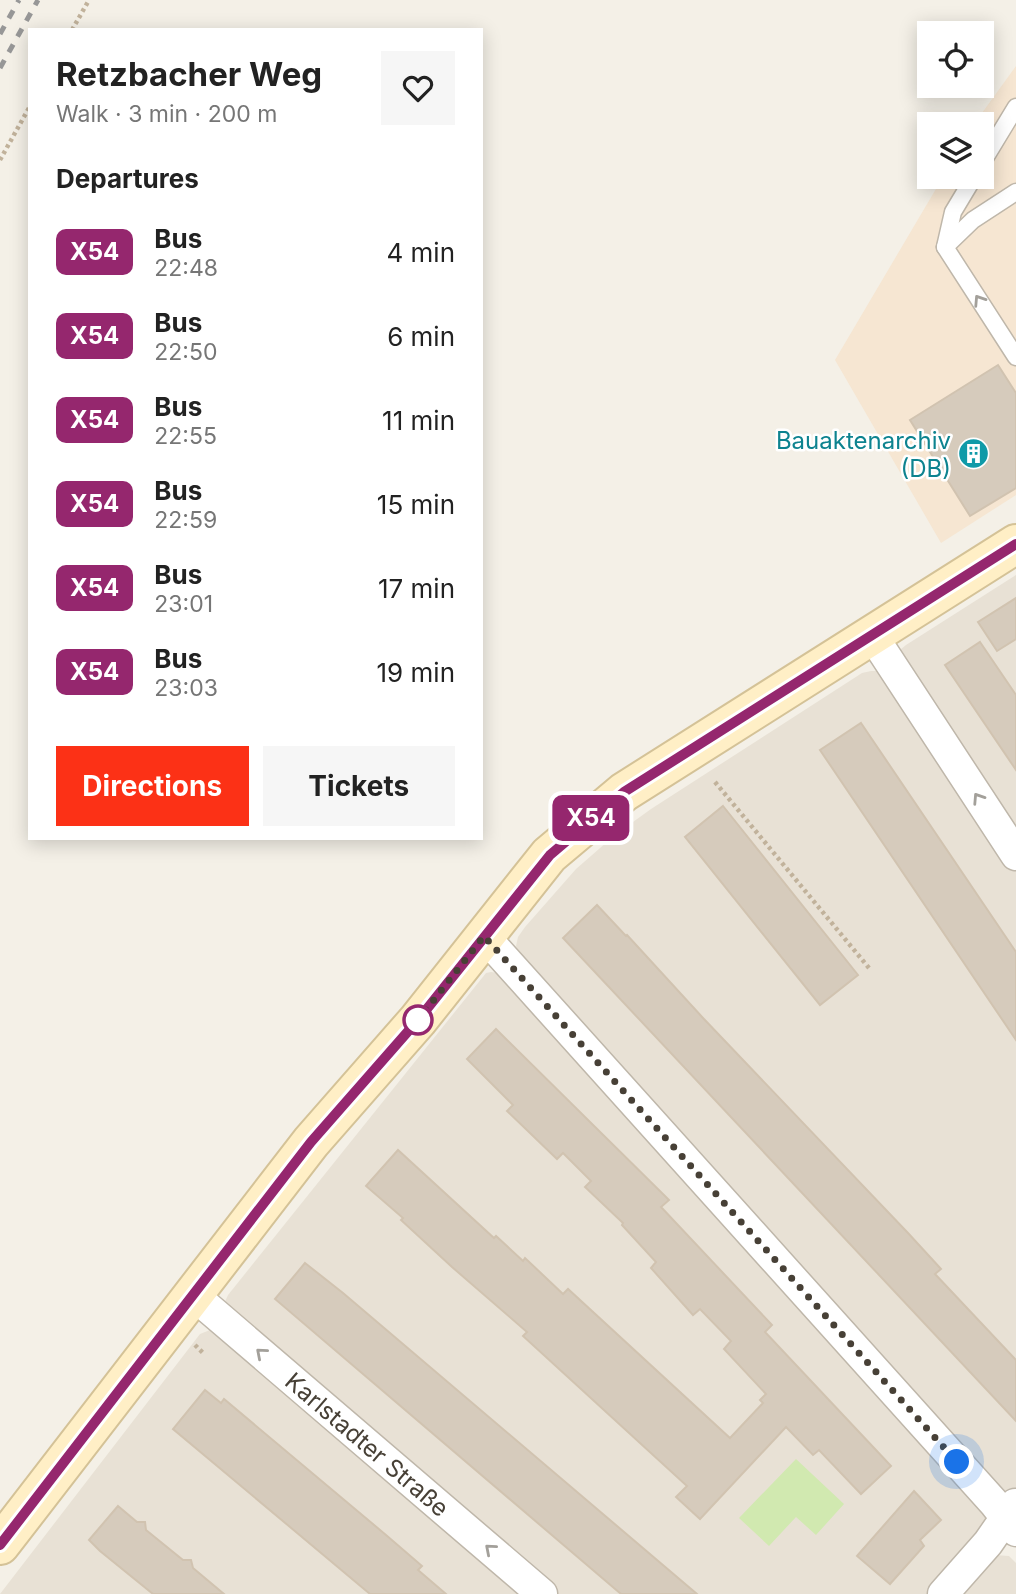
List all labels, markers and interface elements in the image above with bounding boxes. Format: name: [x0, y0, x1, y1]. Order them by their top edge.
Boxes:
map controls: [917, 21, 994, 189]
button: locate: [917, 21, 994, 98]
button: heart: [381, 51, 455, 125]
text: Retzbacher Weg: [56, 54, 322, 94]
text: Walk · 3 min · 200 m: [56, 100, 277, 128]
button: layers: [917, 112, 994, 189]
text: Departures: [56, 163, 199, 194]
text: Bus: [154, 223, 202, 254]
text: X54: [70, 237, 119, 266]
text: 4 min: [386, 237, 455, 268]
text: 22:48: [154, 254, 218, 282]
one-way arrow: [975, 295, 988, 308]
text: Bus: [154, 307, 202, 338]
text: X54: [70, 321, 119, 350]
text: 6 min: [387, 321, 455, 352]
text: 22:50: [154, 338, 217, 366]
text: Bus: [154, 391, 202, 422]
text: X54: [70, 405, 119, 434]
text: 11 min: [382, 405, 455, 436]
text: 22:55: [154, 422, 217, 450]
place label: Bauaktenarchiv (DB): [776, 426, 951, 483]
building icon: Bauaktenarchiv (DB): [957, 437, 991, 471]
text: Bus: [154, 475, 202, 506]
text: X54: [70, 489, 119, 518]
text: 15 min: [377, 489, 455, 520]
text: 22:59: [154, 506, 217, 534]
text: Bus: [154, 559, 202, 590]
text: X54: [70, 573, 119, 602]
text: 17 min: [378, 573, 455, 604]
text: 23:01: [154, 590, 213, 618]
text: Bus: [154, 643, 202, 674]
text: X54: [70, 657, 119, 686]
text: 19 min: [377, 657, 455, 688]
text: 23:03: [154, 674, 218, 702]
button: Directions: [56, 746, 249, 826]
button: Tickets: [263, 746, 455, 826]
one-way arrow: [974, 793, 987, 806]
line badge: X54: [551, 795, 631, 841]
text: X54: [566, 803, 616, 832]
unlabelled marker: [403, 1005, 433, 1035]
one-way arrow: [257, 1349, 270, 1361]
street label: Karlstadter Straße: [280, 1366, 455, 1522]
your location: [939, 1444, 974, 1479]
one-way arrow: [485, 1545, 498, 1557]

